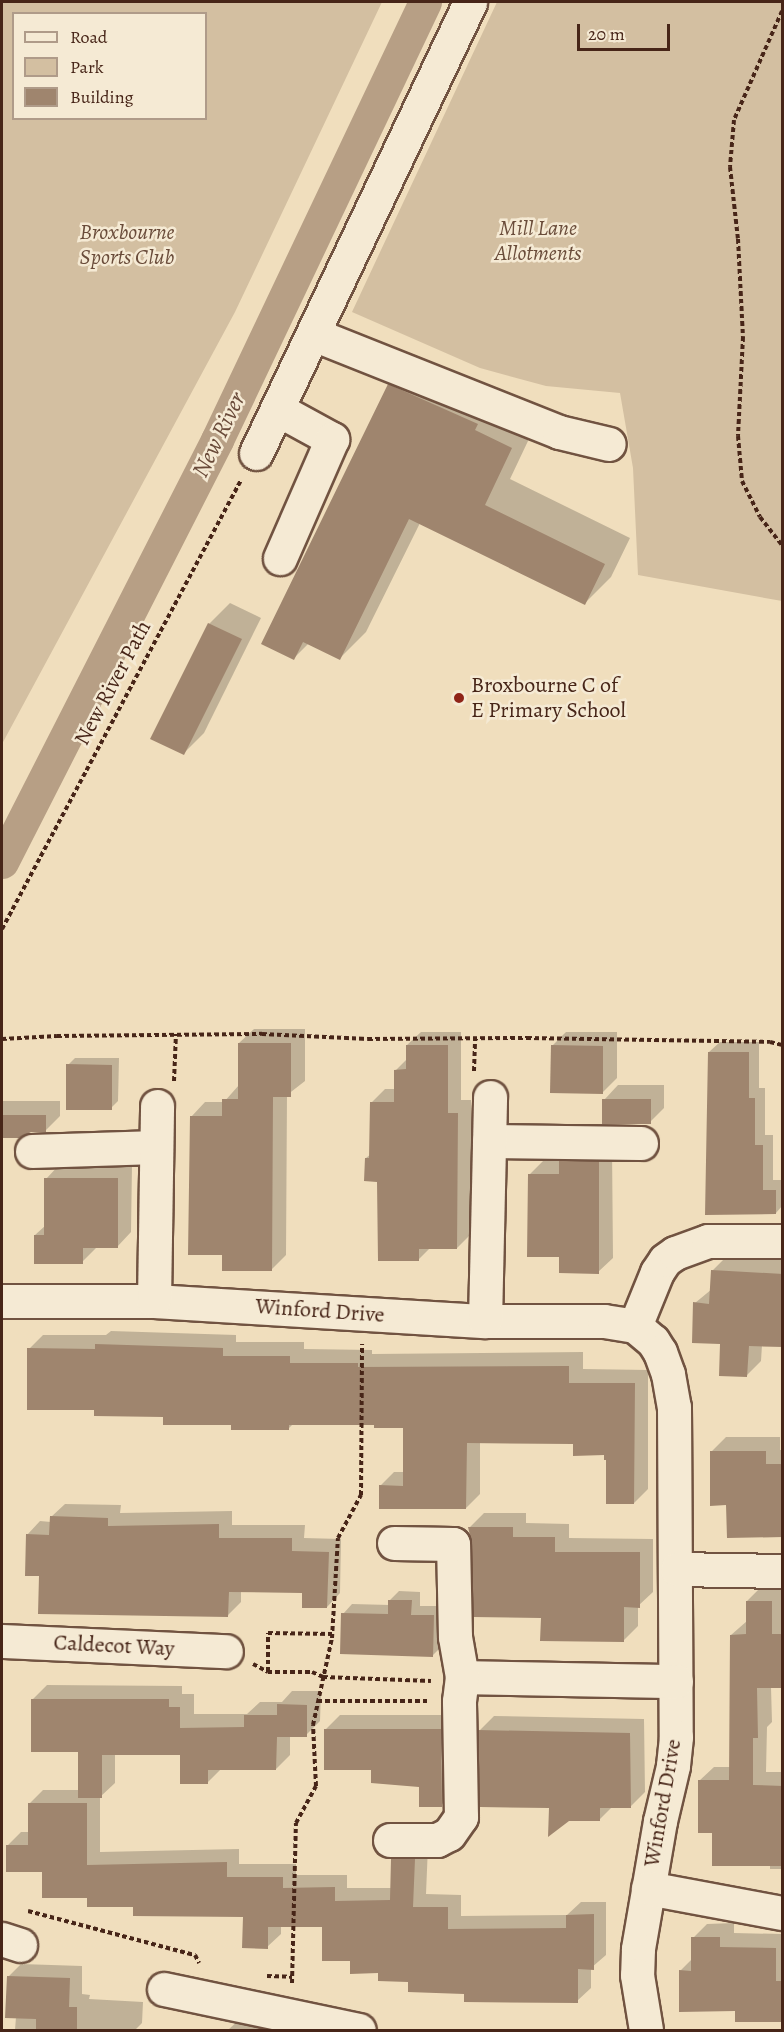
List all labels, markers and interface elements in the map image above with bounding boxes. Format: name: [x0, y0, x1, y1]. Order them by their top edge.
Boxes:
legend: [12, 12, 207, 120]
scale bar: [580, 12, 673, 50]
text: 20 m: [588, 22, 625, 46]
text: Road: [70, 25, 107, 49]
text: Park: [70, 55, 104, 79]
text: Building: [70, 85, 134, 109]
park label: Mill Lane Allotments: [495, 215, 581, 266]
park label: Broxbourne Sports Club: [80, 219, 174, 270]
water label: New River: [186, 388, 252, 482]
street label: New River Path: [69, 616, 157, 750]
place label: Broxbourne C of E Primary School: [471, 672, 626, 724]
marker: Broxbourne C of E Primary School: [452, 691, 466, 705]
street label: Winford Drive: [255, 1293, 385, 1329]
street label: Caldecot Way: [53, 1630, 175, 1662]
street label: Winford Drive: [639, 1737, 687, 1869]

